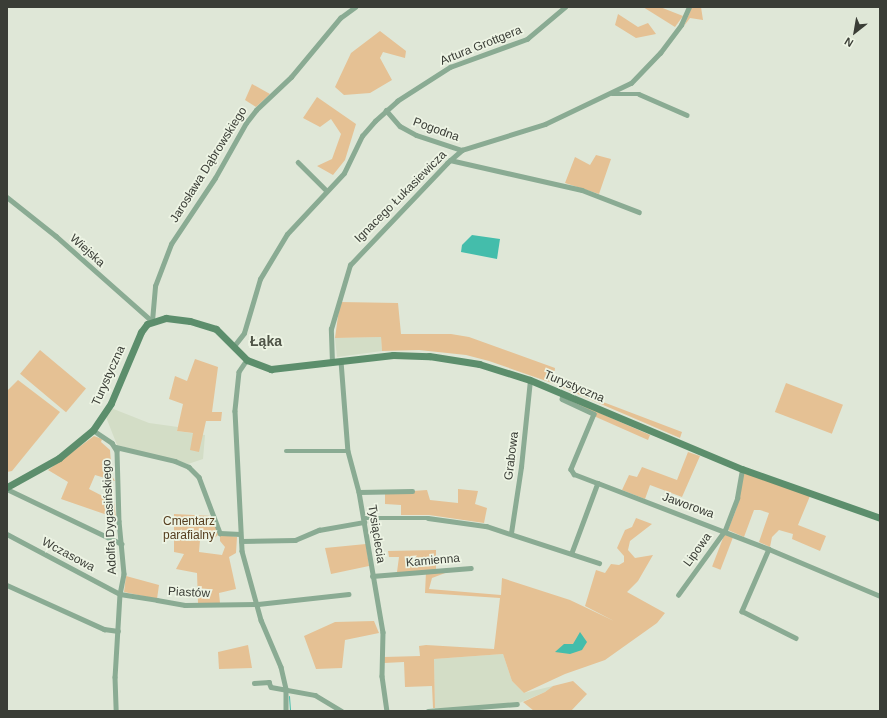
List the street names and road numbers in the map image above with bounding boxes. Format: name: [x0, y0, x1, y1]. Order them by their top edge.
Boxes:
street label: Artura Grottgera: [438, 23, 524, 69]
street label: Jarosława Dąbrowskiego: [168, 105, 250, 225]
street label: Pogodna: [411, 115, 461, 145]
street label: Ignacego Łukasiewicza: [352, 148, 450, 246]
street label: Wiejska: [67, 232, 107, 270]
street label: Turystyczna: [89, 344, 129, 408]
street label: Turystyczna: [542, 368, 606, 406]
street label: Grabowa: [502, 431, 522, 481]
street label: Adolfa Dygasińskiego: [100, 459, 120, 575]
street label: Jaworowa: [660, 490, 716, 522]
street label: Tysiąclecia: [364, 504, 388, 564]
street label: Lipowa: [681, 530, 715, 570]
street label: Wczasowa: [39, 535, 97, 575]
street label: Kamienna: [405, 551, 461, 571]
street label: Piastów: [168, 585, 210, 601]

